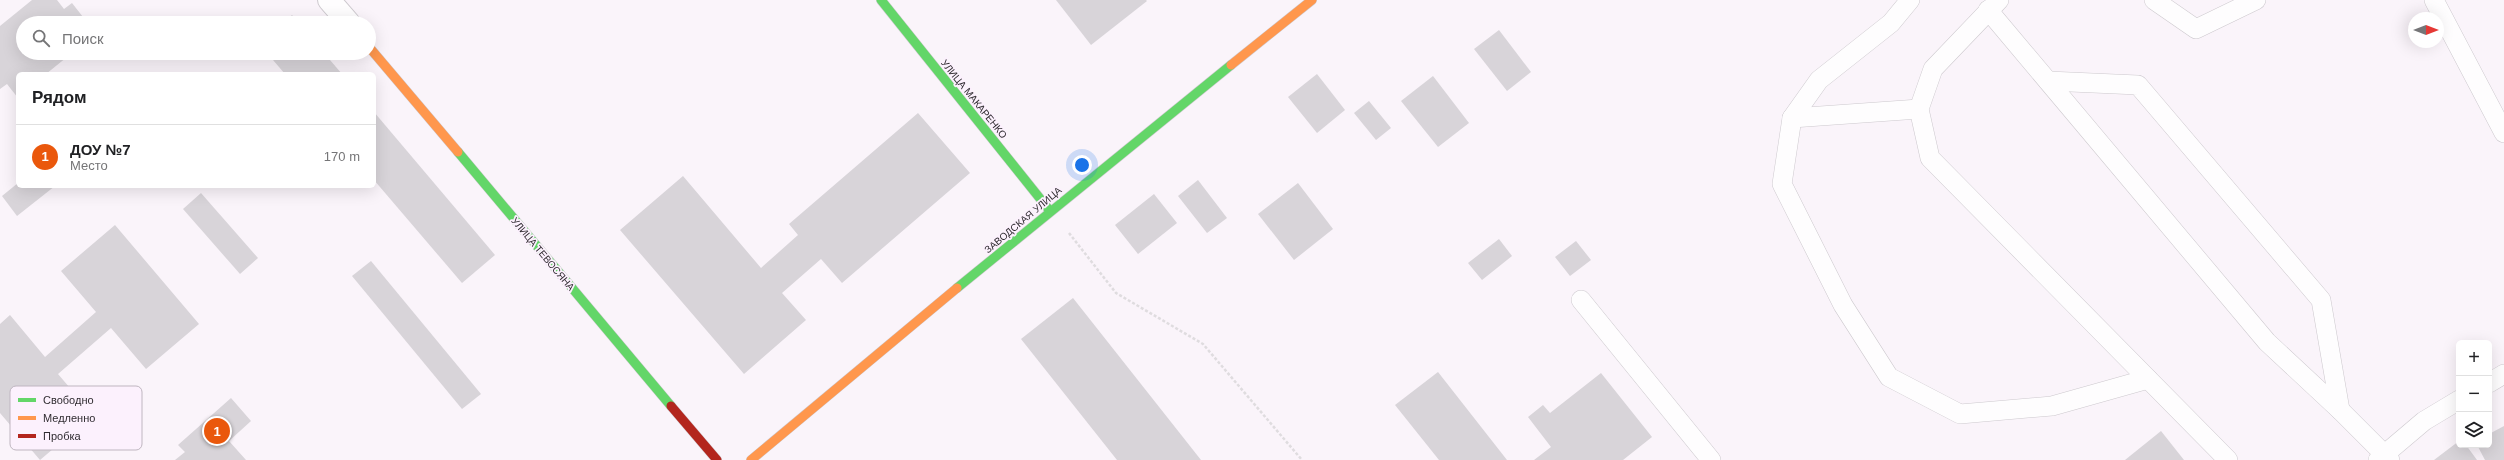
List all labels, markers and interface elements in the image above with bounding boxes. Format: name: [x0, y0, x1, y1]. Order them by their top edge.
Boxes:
north arrow: [2408, 12, 2444, 48]
search box: [16, 16, 376, 60]
icon: search: [30, 27, 52, 49]
text: Поиск: [62, 30, 104, 47]
street label: УЛИЦА МАКАРЕНКО: [939, 57, 1009, 141]
text: Рядом: [32, 88, 87, 107]
text: ДОУ №7: [70, 141, 131, 158]
text: 1: [41, 149, 49, 164]
text: 170 m: [324, 149, 360, 164]
your location: [1072, 155, 1092, 175]
text: Место: [70, 158, 108, 173]
street label: ЗАВОДСКАЯ УЛИЦА: [982, 184, 1064, 255]
street label: УЛИЦА ТЕВОСЯНА: [509, 215, 577, 293]
map controls: [2456, 340, 2492, 448]
button: +: [2456, 340, 2492, 376]
button: −: [2456, 376, 2492, 412]
legend: [10, 386, 142, 450]
text: Свободно: [43, 394, 94, 406]
text: Медленно: [43, 412, 95, 424]
button: layers: [2456, 412, 2492, 448]
pin: 1: [204, 416, 230, 446]
text: Пробка: [43, 430, 81, 442]

